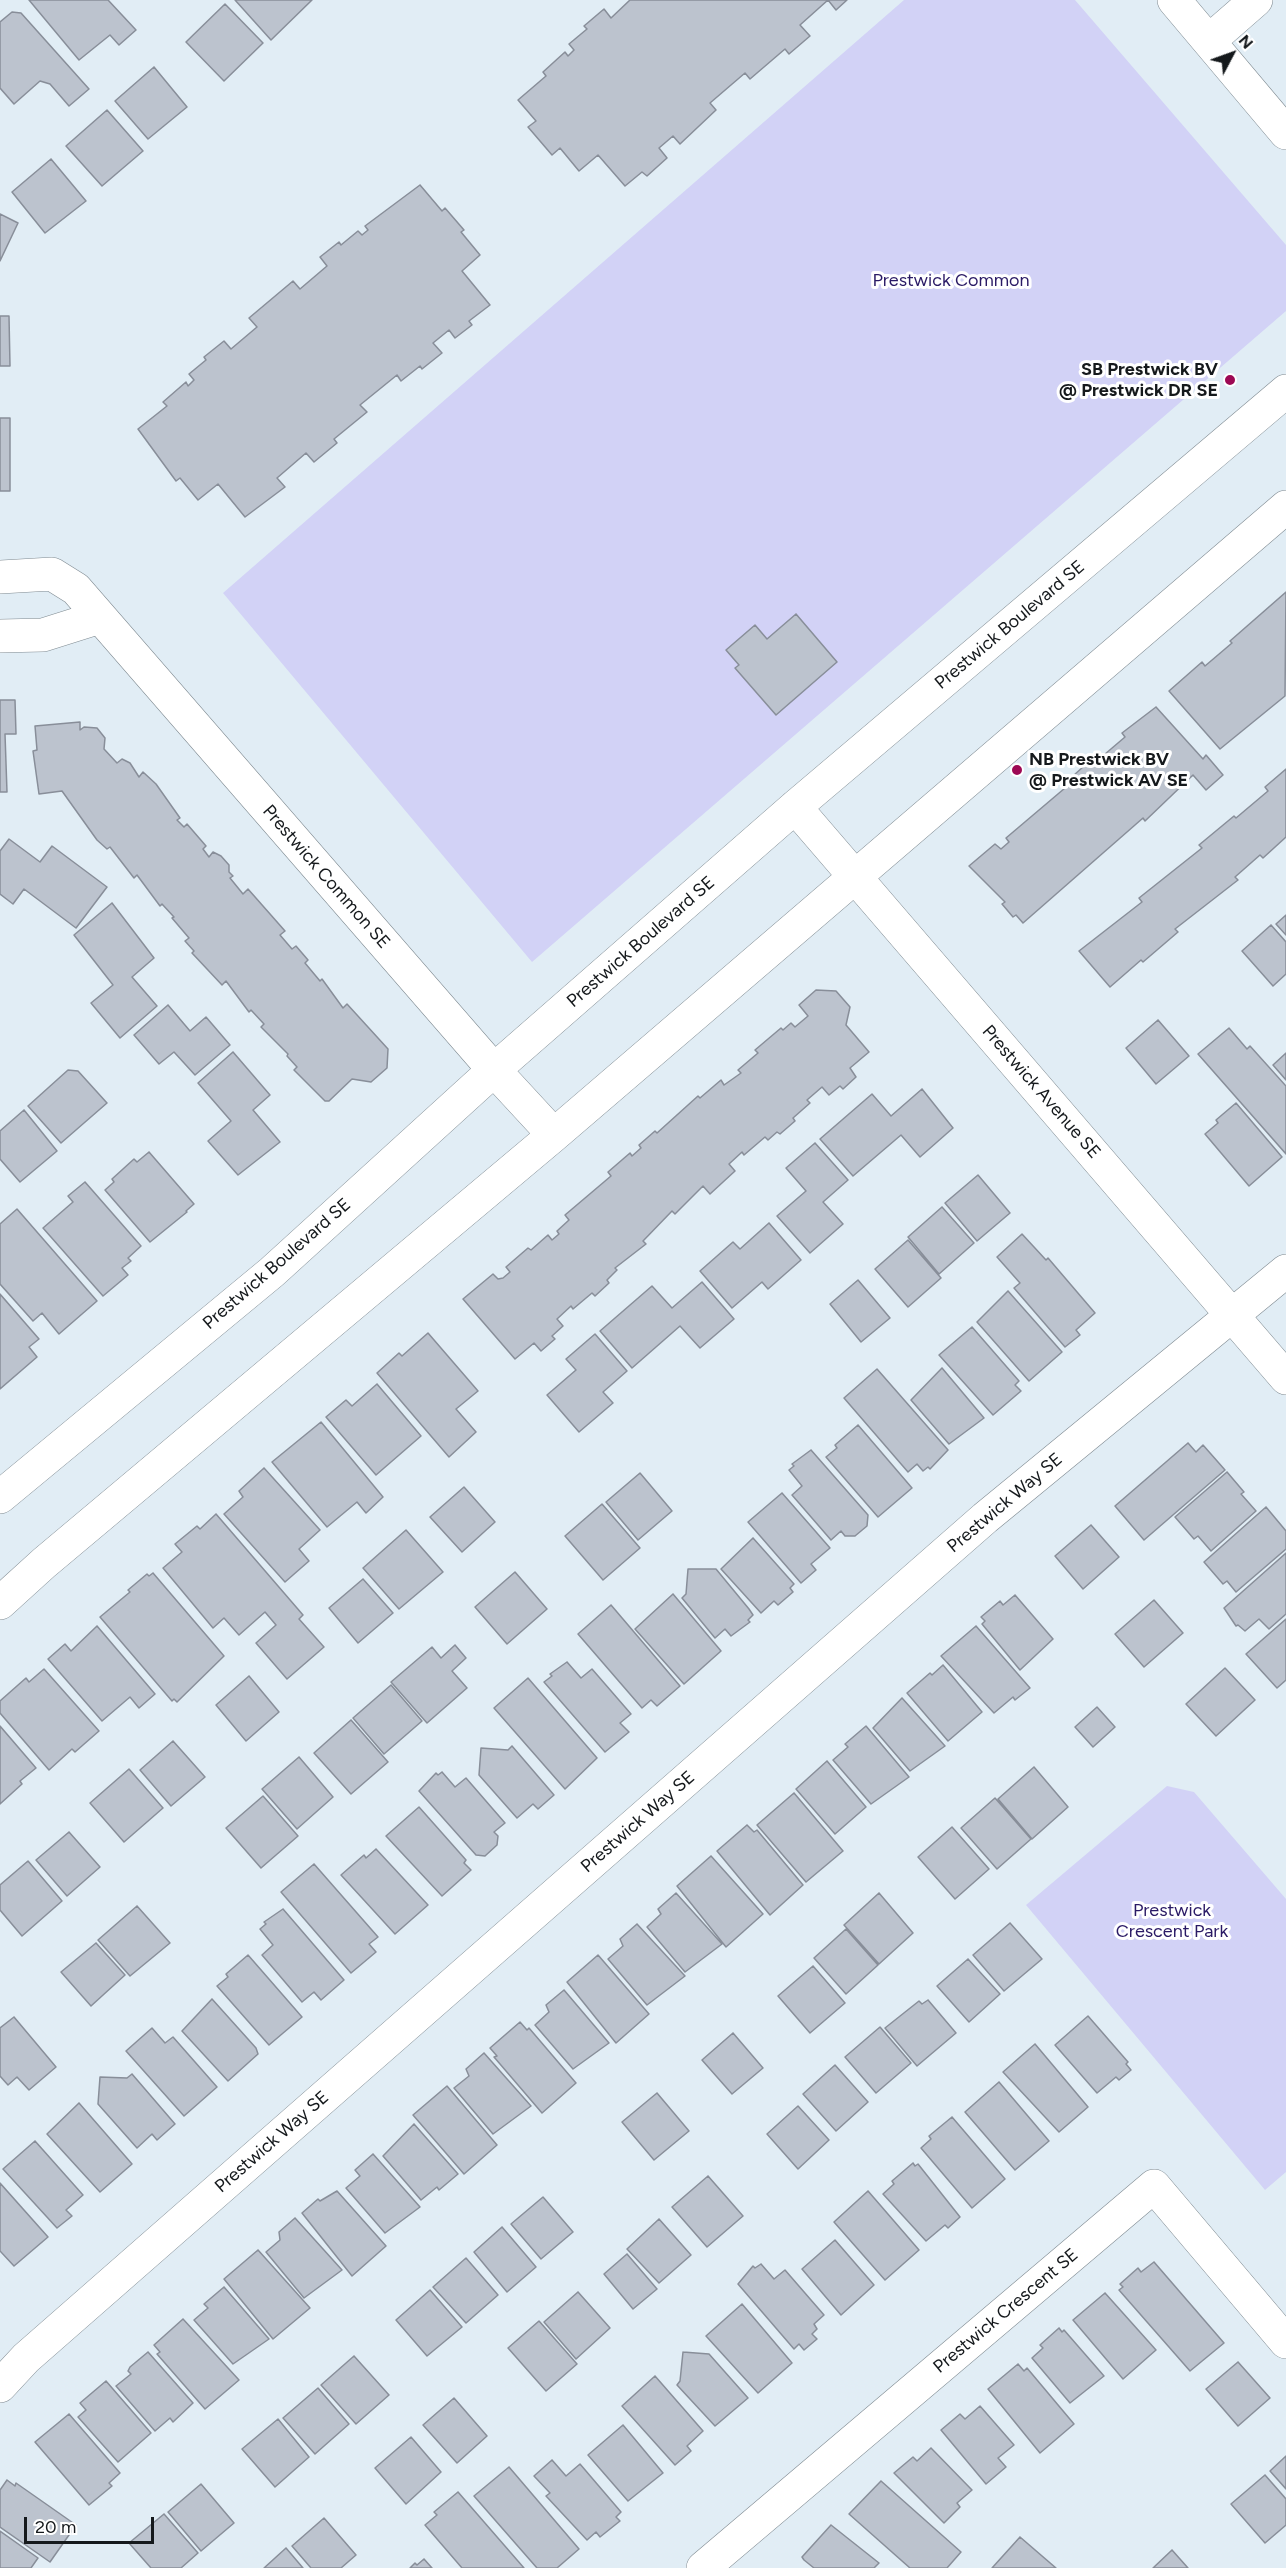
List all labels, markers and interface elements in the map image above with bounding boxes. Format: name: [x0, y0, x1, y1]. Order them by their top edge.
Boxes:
north arrow: [1202, 24, 1262, 84]
text: N: [1235, 31, 1257, 53]
park label: Prestwick Common: [872, 270, 1030, 292]
place label: SB Prestwick BV @ Prestwick DR SE: [1059, 359, 1218, 401]
marker: SB Prestwick BV @ Prestwick DR SE: [1223, 373, 1237, 387]
street label: Prestwick Boulevard SE: [931, 556, 1089, 694]
place label: NB Prestwick BV @ Prestwick AV SE: [1029, 749, 1188, 792]
marker: NB Prestwick BV @ Prestwick AV SE: [1010, 763, 1024, 777]
street label: Prestwick Common SE: [258, 801, 394, 953]
street label: Prestwick Boulevard SE: [563, 872, 719, 1012]
street label: Prestwick Avenue SE: [977, 1021, 1105, 1163]
street label: Prestwick Boulevard SE: [199, 1194, 355, 1334]
street label: Prestwick Way SE: [943, 1448, 1067, 1558]
street label: Prestwick Way SE: [577, 1767, 699, 1877]
park label: Prestwick Crescent Park: [1116, 1900, 1228, 1942]
street label: Prestwick Way SE: [211, 2087, 333, 2197]
street label: Prestwick Crescent SE: [929, 2244, 1083, 2378]
scale bar: [27, 2505, 158, 2543]
text: 20 m: [35, 2516, 76, 2538]

